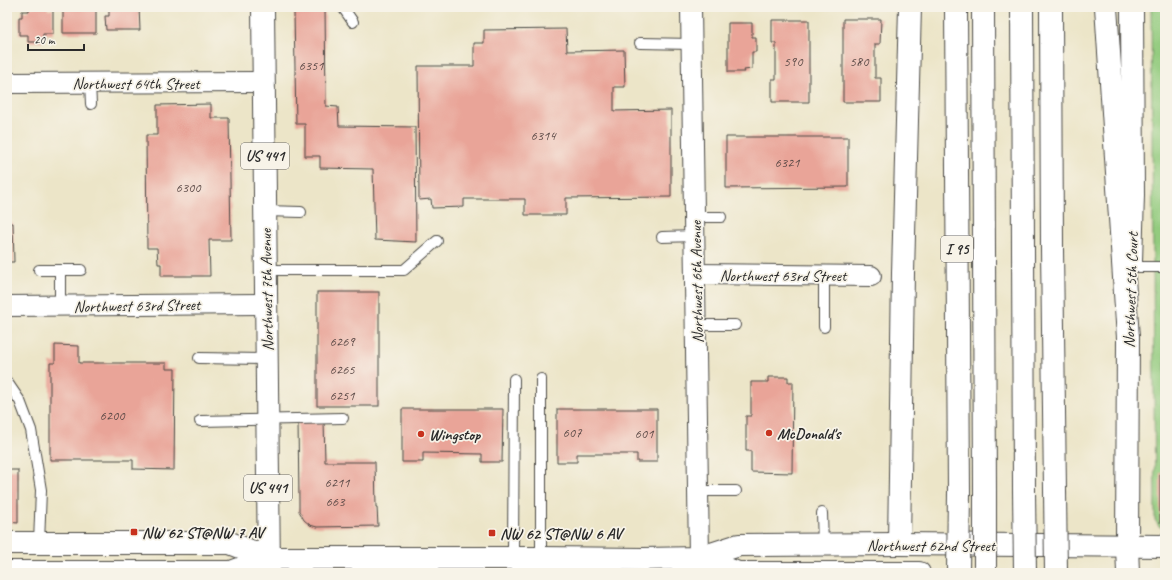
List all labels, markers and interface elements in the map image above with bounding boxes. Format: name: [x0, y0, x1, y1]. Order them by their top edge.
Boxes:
scale bar: [28, 26, 84, 52]
text: 20 m: [34, 32, 56, 48]
house number: 590: [784, 53, 804, 70]
house number: 580: [850, 53, 870, 70]
house number: 6351: [298, 57, 324, 74]
street label: Northwest 64th Street: [72, 74, 201, 94]
house number: 6314: [530, 127, 557, 144]
road number: US 441: [241, 143, 289, 169]
house number: 6321: [774, 154, 800, 171]
house number: 6300: [175, 179, 202, 196]
street label: Northwest 6th Avenue: [686, 219, 708, 343]
street label: Northwest 7th Avenue: [256, 227, 278, 351]
street label: Northwest 5th Court: [1119, 230, 1143, 348]
road number: I 95: [941, 236, 973, 262]
street label: Northwest 63rd Street: [720, 266, 848, 286]
street label: Northwest 63rd Street: [74, 295, 202, 317]
house number: 6269: [329, 333, 356, 350]
house number: 6265: [329, 361, 355, 378]
house number: 6251: [329, 387, 355, 404]
house number: 6200: [99, 407, 126, 424]
house number: 607: [563, 424, 582, 441]
place label: McDonald's: [777, 424, 842, 444]
place label: Wingstop: [429, 425, 482, 445]
house number: 601: [635, 425, 654, 442]
marker: McDonald's: [764, 428, 774, 438]
marker: Wingstop: [416, 429, 426, 439]
house number: 6211: [324, 474, 350, 491]
road number: US 441: [244, 475, 292, 501]
house number: 663: [326, 493, 346, 510]
place label: NW 62 ST@NW 7 AV: [142, 523, 266, 543]
place label: NW 62 ST@NW 6 AV: [500, 524, 625, 544]
marker: NW 62 ST@NW 7 AV: [129, 527, 139, 537]
marker: NW 62 ST@NW 6 AV: [487, 528, 497, 538]
street label: Northwest 62nd Street: [867, 536, 997, 556]

